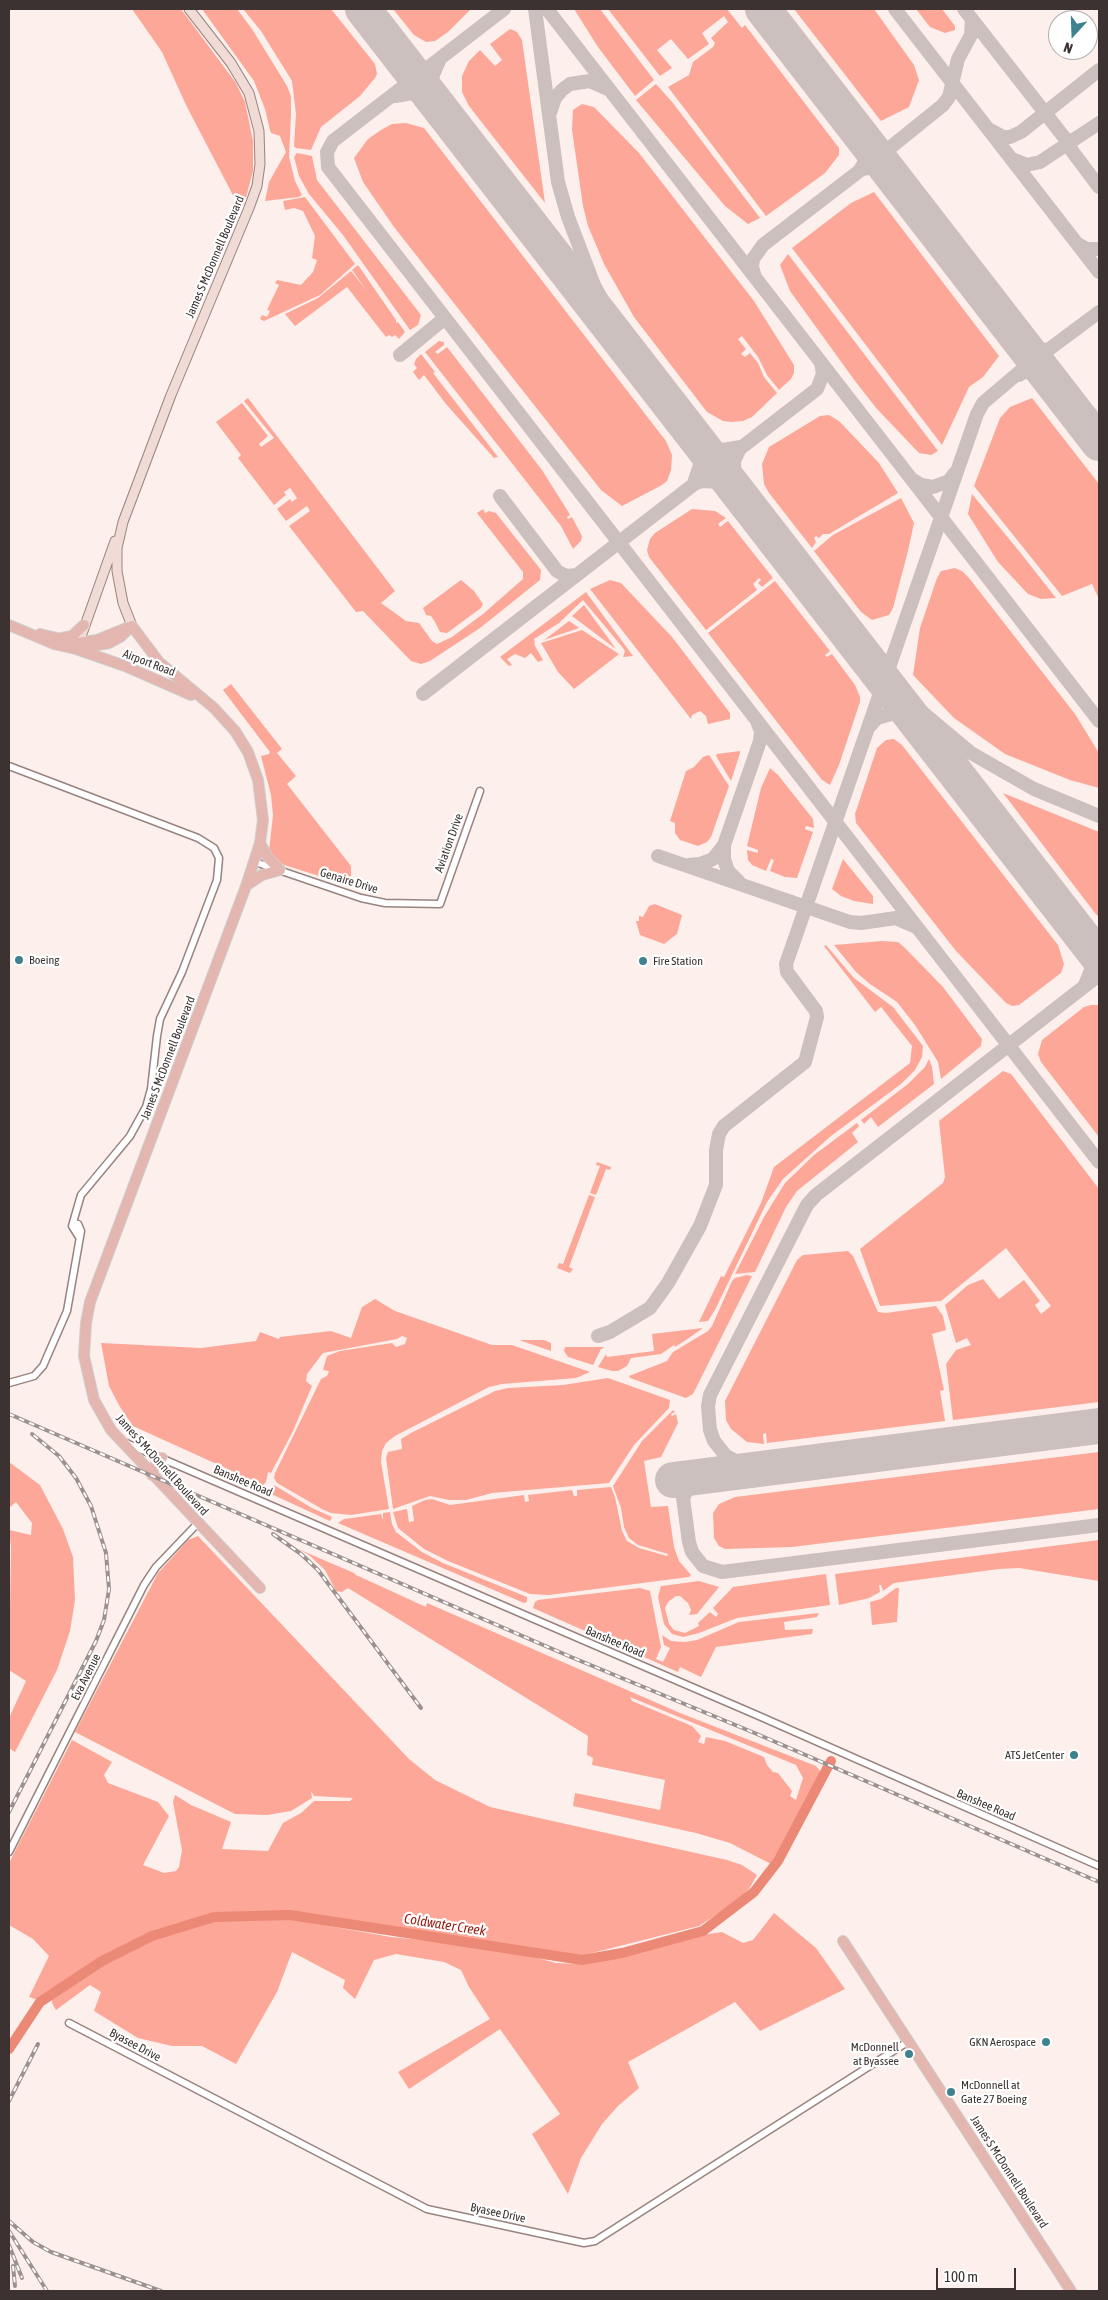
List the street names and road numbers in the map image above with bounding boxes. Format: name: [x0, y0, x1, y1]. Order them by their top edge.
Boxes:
street label: James S McDonnell Boulevard: [183, 194, 247, 320]
street label: Airport Road: [121, 646, 177, 680]
street label: Aviation Drive: [432, 812, 466, 874]
street label: Genaire Drive: [318, 865, 380, 897]
street label: James S McDonnell Boulevard: [138, 994, 198, 1122]
street label: James S McDonnell Boulevard: [113, 1411, 211, 1519]
street label: Banshee Road: [211, 1462, 275, 1500]
street label: Banshee Road: [583, 1623, 647, 1661]
street label: Eva Avenue: [68, 1651, 104, 1703]
street label: Banshee Road: [954, 1786, 1018, 1824]
street label: Byasee Drive: [107, 2025, 163, 2065]
street label: James S McDonnell Boulevard: [967, 2113, 1051, 2231]
street label: Byasee Drive: [469, 2200, 527, 2226]

